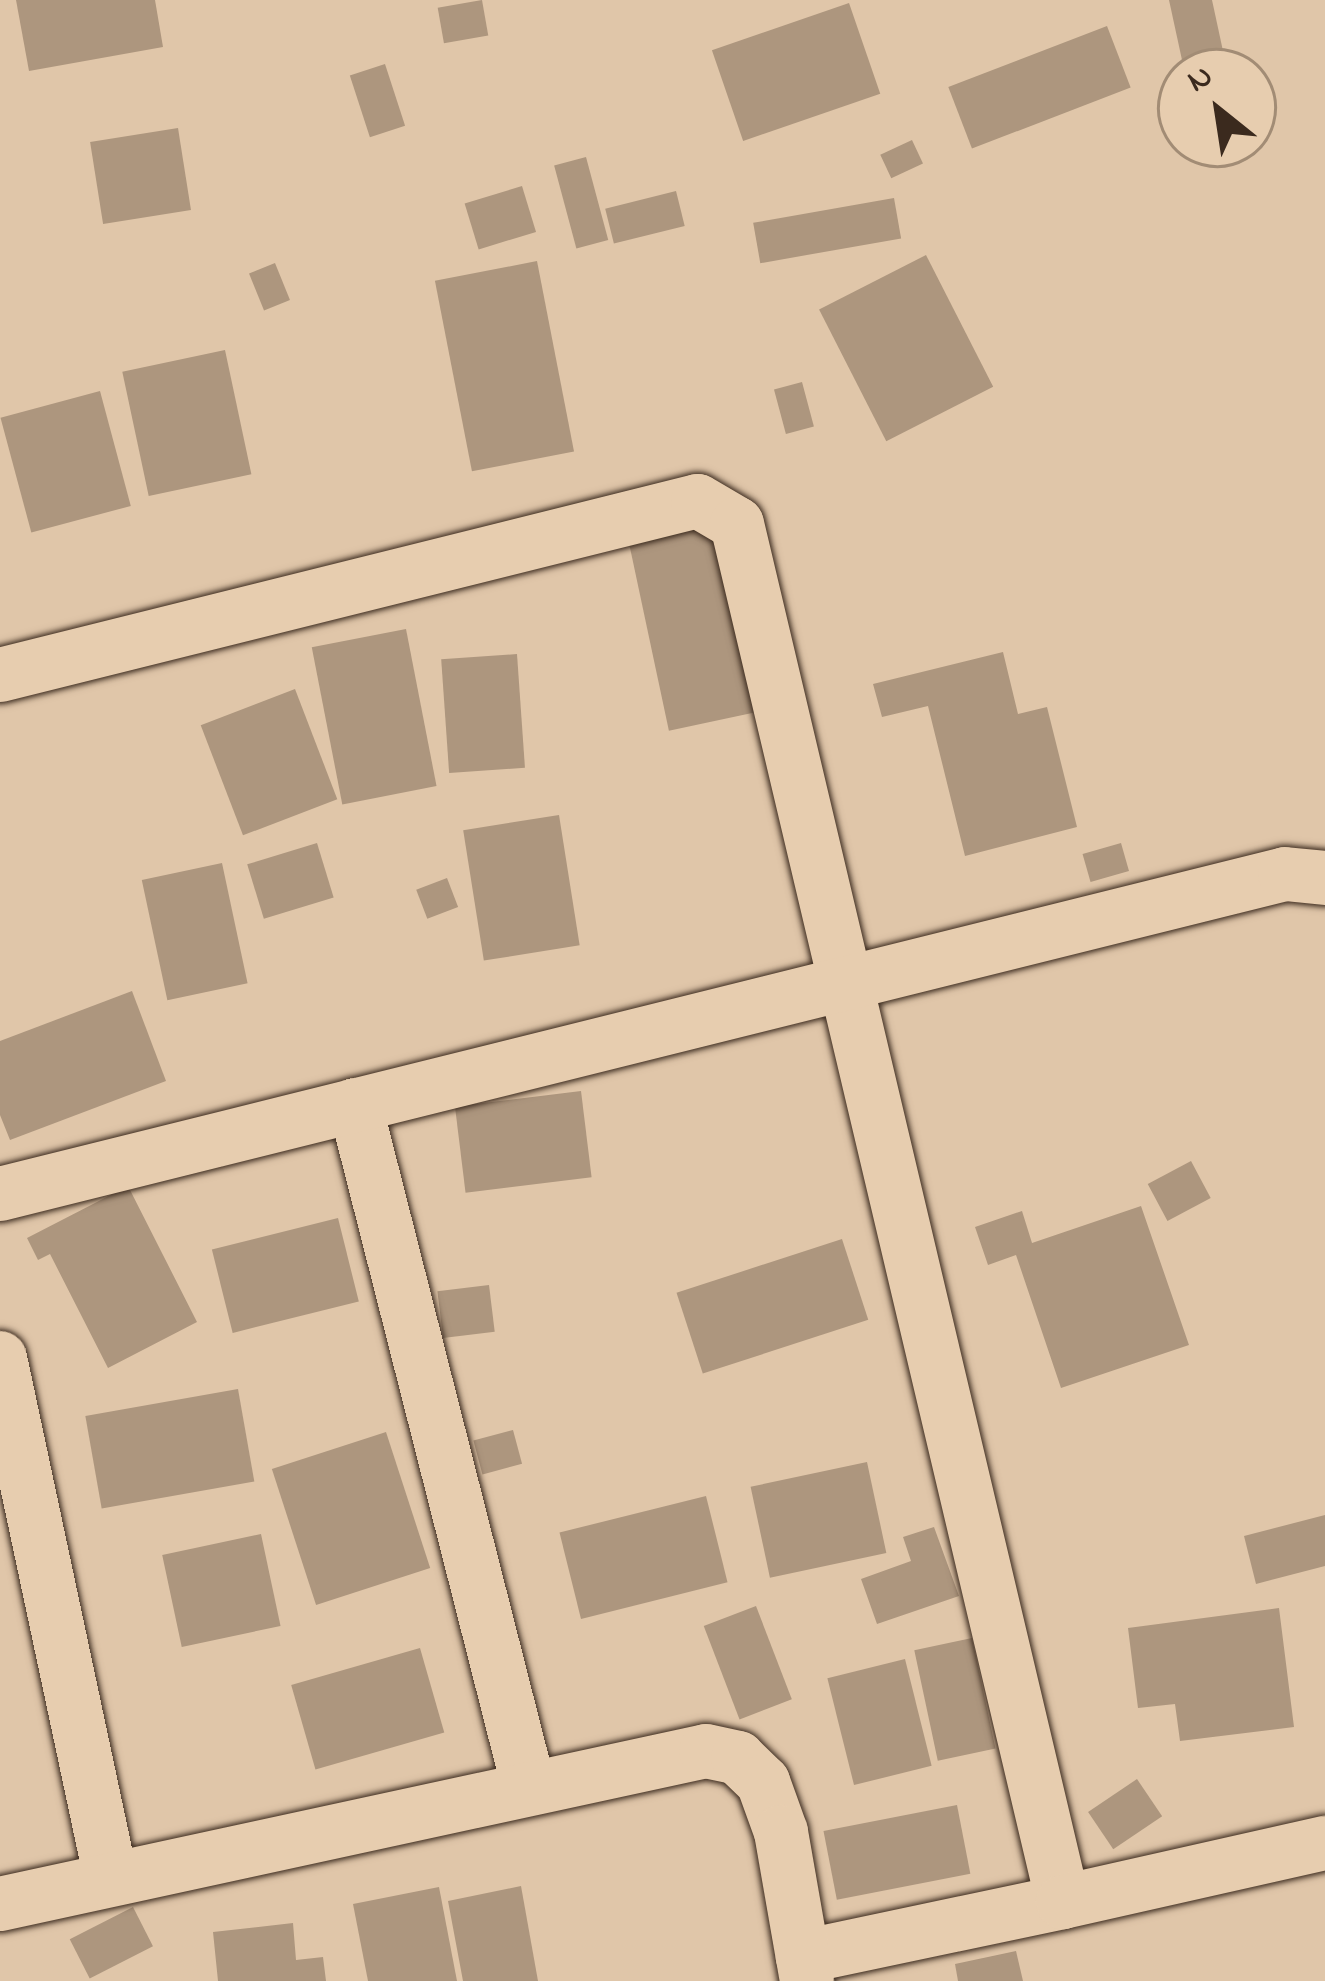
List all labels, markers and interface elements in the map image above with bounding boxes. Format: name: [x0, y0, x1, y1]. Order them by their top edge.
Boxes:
north arrow: [1157, 48, 1277, 168]
text: N: [1179, 53, 1222, 106]

